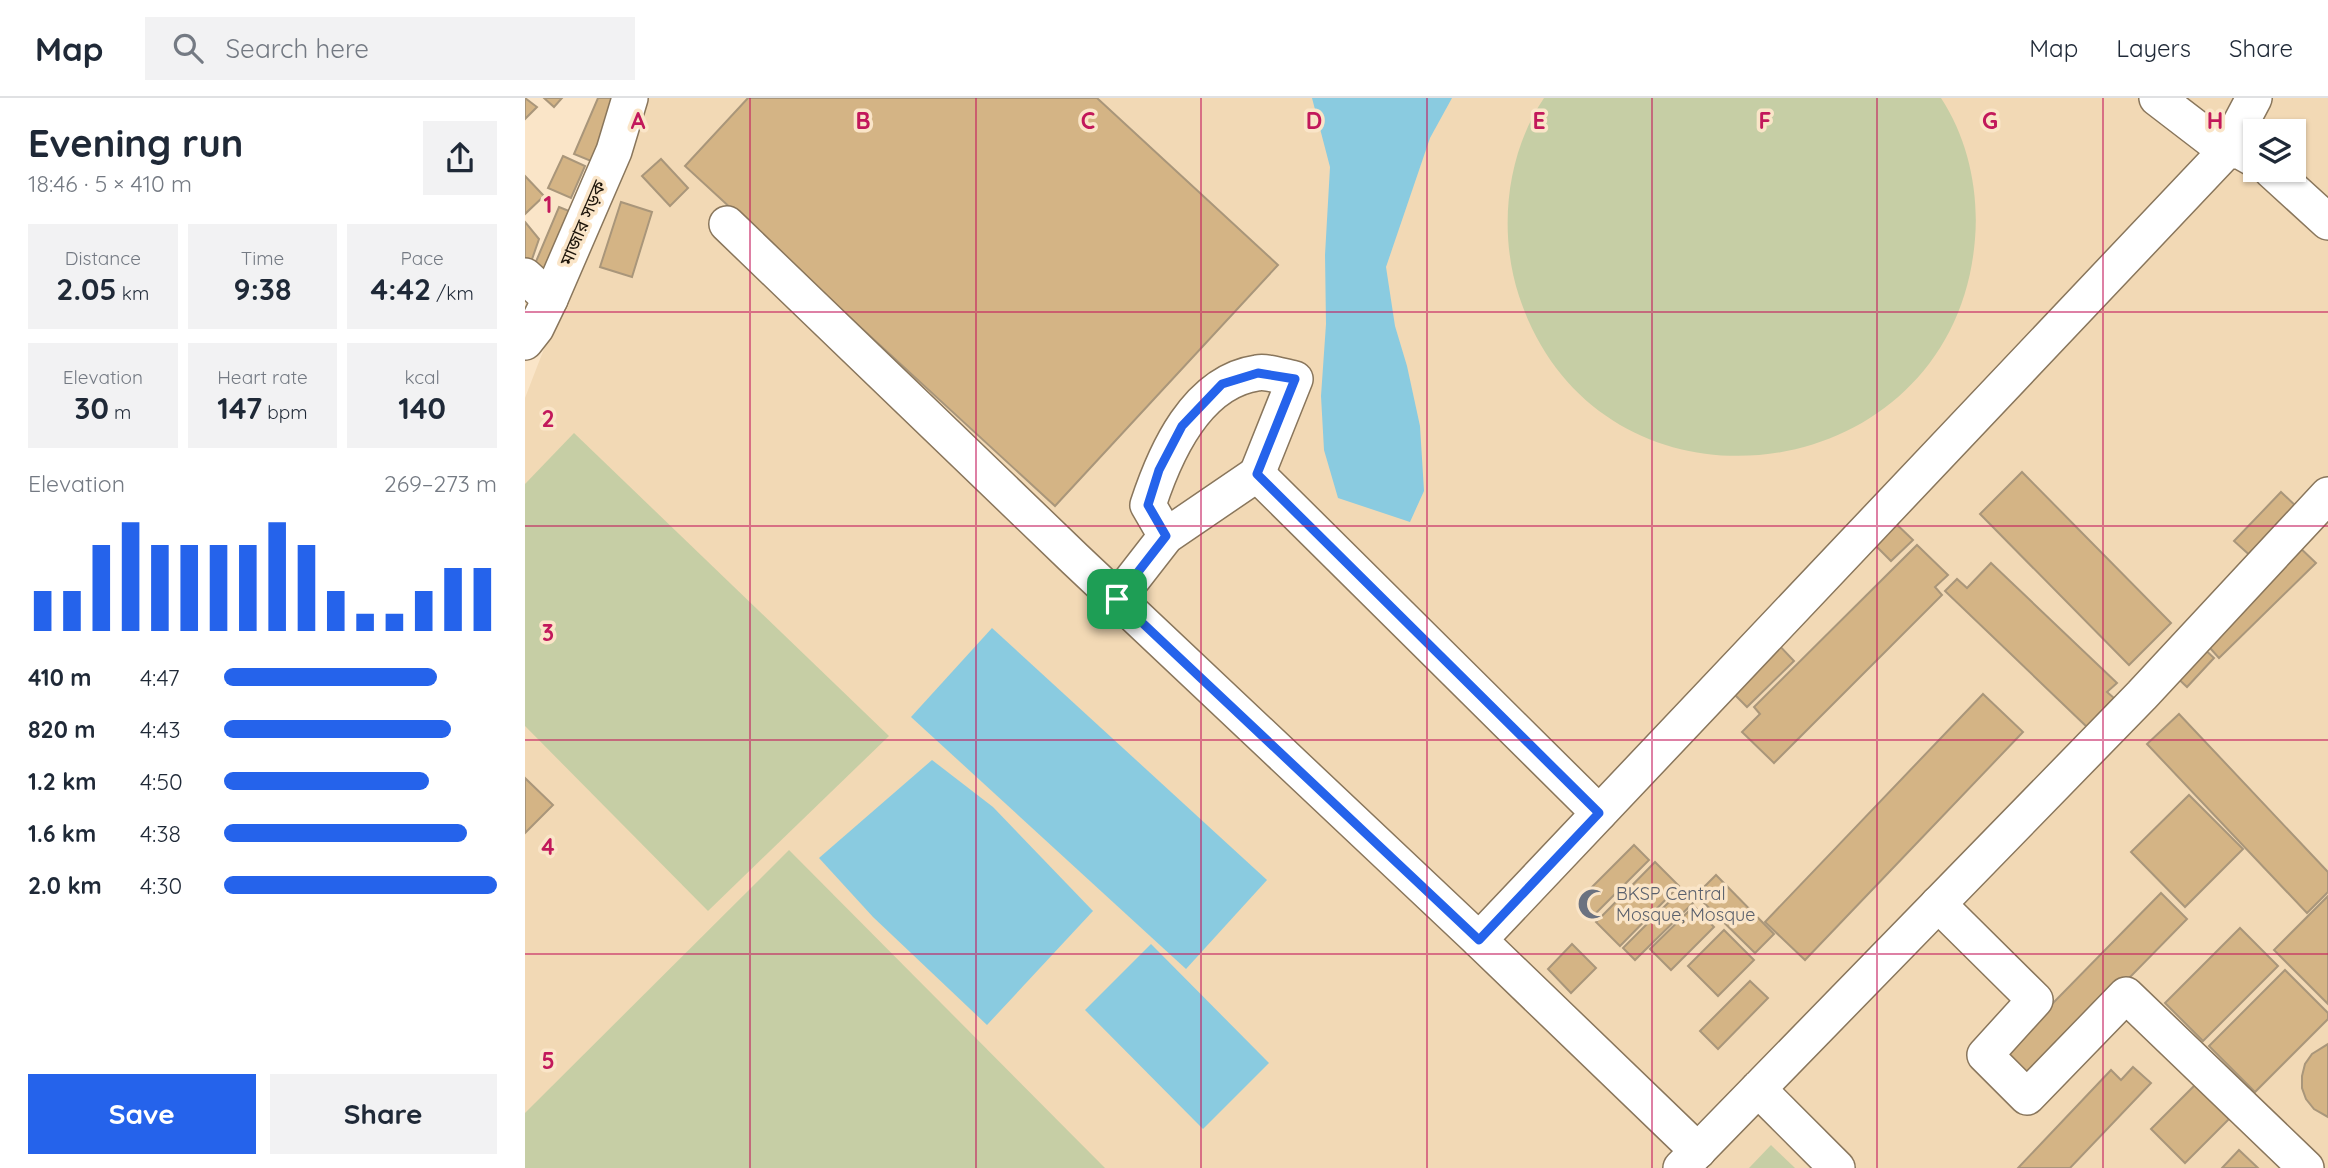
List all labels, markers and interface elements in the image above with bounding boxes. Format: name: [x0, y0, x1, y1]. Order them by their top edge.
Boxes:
search box: [145, 17, 635, 80]
text: Map: [35, 28, 103, 69]
icon: search: [169, 29, 207, 67]
text: Search here: [225, 32, 369, 65]
text: Map: [2029, 33, 2078, 63]
text: Layers: [2116, 33, 2191, 63]
text: Share: [2229, 33, 2293, 63]
text: A: [631, 106, 646, 135]
text: B: [855, 106, 871, 135]
text: C: [1081, 106, 1095, 135]
text: D: [1306, 106, 1322, 135]
text: E: [1532, 106, 1546, 135]
text: F: [1759, 106, 1771, 135]
text: G: [1982, 106, 1998, 135]
text: H: [2207, 106, 2223, 135]
text: Evening run: [28, 119, 243, 167]
map controls: [2243, 119, 2306, 182]
button: layers: [2243, 119, 2306, 182]
button: share: [423, 121, 497, 195]
text: 18:46 · 5 × 410 m: [28, 169, 192, 198]
street label: মাজার সড়ক: [554, 176, 611, 270]
text: 1: [544, 190, 552, 219]
text: Distance: [65, 246, 141, 270]
text: Time: [241, 246, 284, 270]
text: Pace: [401, 246, 444, 270]
text: 2.05: [56, 270, 117, 308]
text: 9:38: [234, 270, 291, 308]
text: 4:42: [371, 270, 431, 308]
text: km: [117, 281, 149, 305]
text: /km: [431, 281, 474, 305]
text: Elevation: [63, 365, 143, 389]
text: Heart rate: [217, 365, 308, 389]
text: kcal: [404, 365, 440, 389]
text: 30: [74, 389, 109, 427]
text: 147: [217, 389, 262, 427]
text: 140: [398, 389, 446, 427]
text: m: [109, 400, 131, 424]
text: bpm: [262, 400, 308, 424]
text: 2: [541, 404, 555, 433]
text: Elevation: [28, 469, 125, 498]
text: 269–273 m: [384, 469, 497, 498]
pin: [1087, 569, 1147, 629]
icon: arrive: [1098, 580, 1136, 618]
text: 3: [542, 618, 554, 647]
text: 410 m: [28, 663, 92, 692]
text: 4:47: [140, 663, 180, 692]
text: 820 m: [28, 715, 95, 744]
text: 4:43: [140, 715, 181, 744]
text: 1.2 km: [28, 767, 97, 796]
text: 4:50: [140, 767, 183, 796]
text: 1.6 km: [28, 819, 96, 848]
text: 4:38: [140, 819, 181, 848]
text: 4: [541, 832, 555, 861]
text: 2.0 km: [28, 871, 102, 900]
text: 4:30: [140, 871, 182, 900]
place label: BKSP Central Mosque, Mosque: [1616, 882, 1755, 926]
mosque icon: BKSP Central Mosque, Mosque: [1576, 887, 1610, 921]
text: 5: [541, 1046, 555, 1075]
button: Save: [28, 1074, 256, 1154]
button: Share: [270, 1074, 497, 1154]

